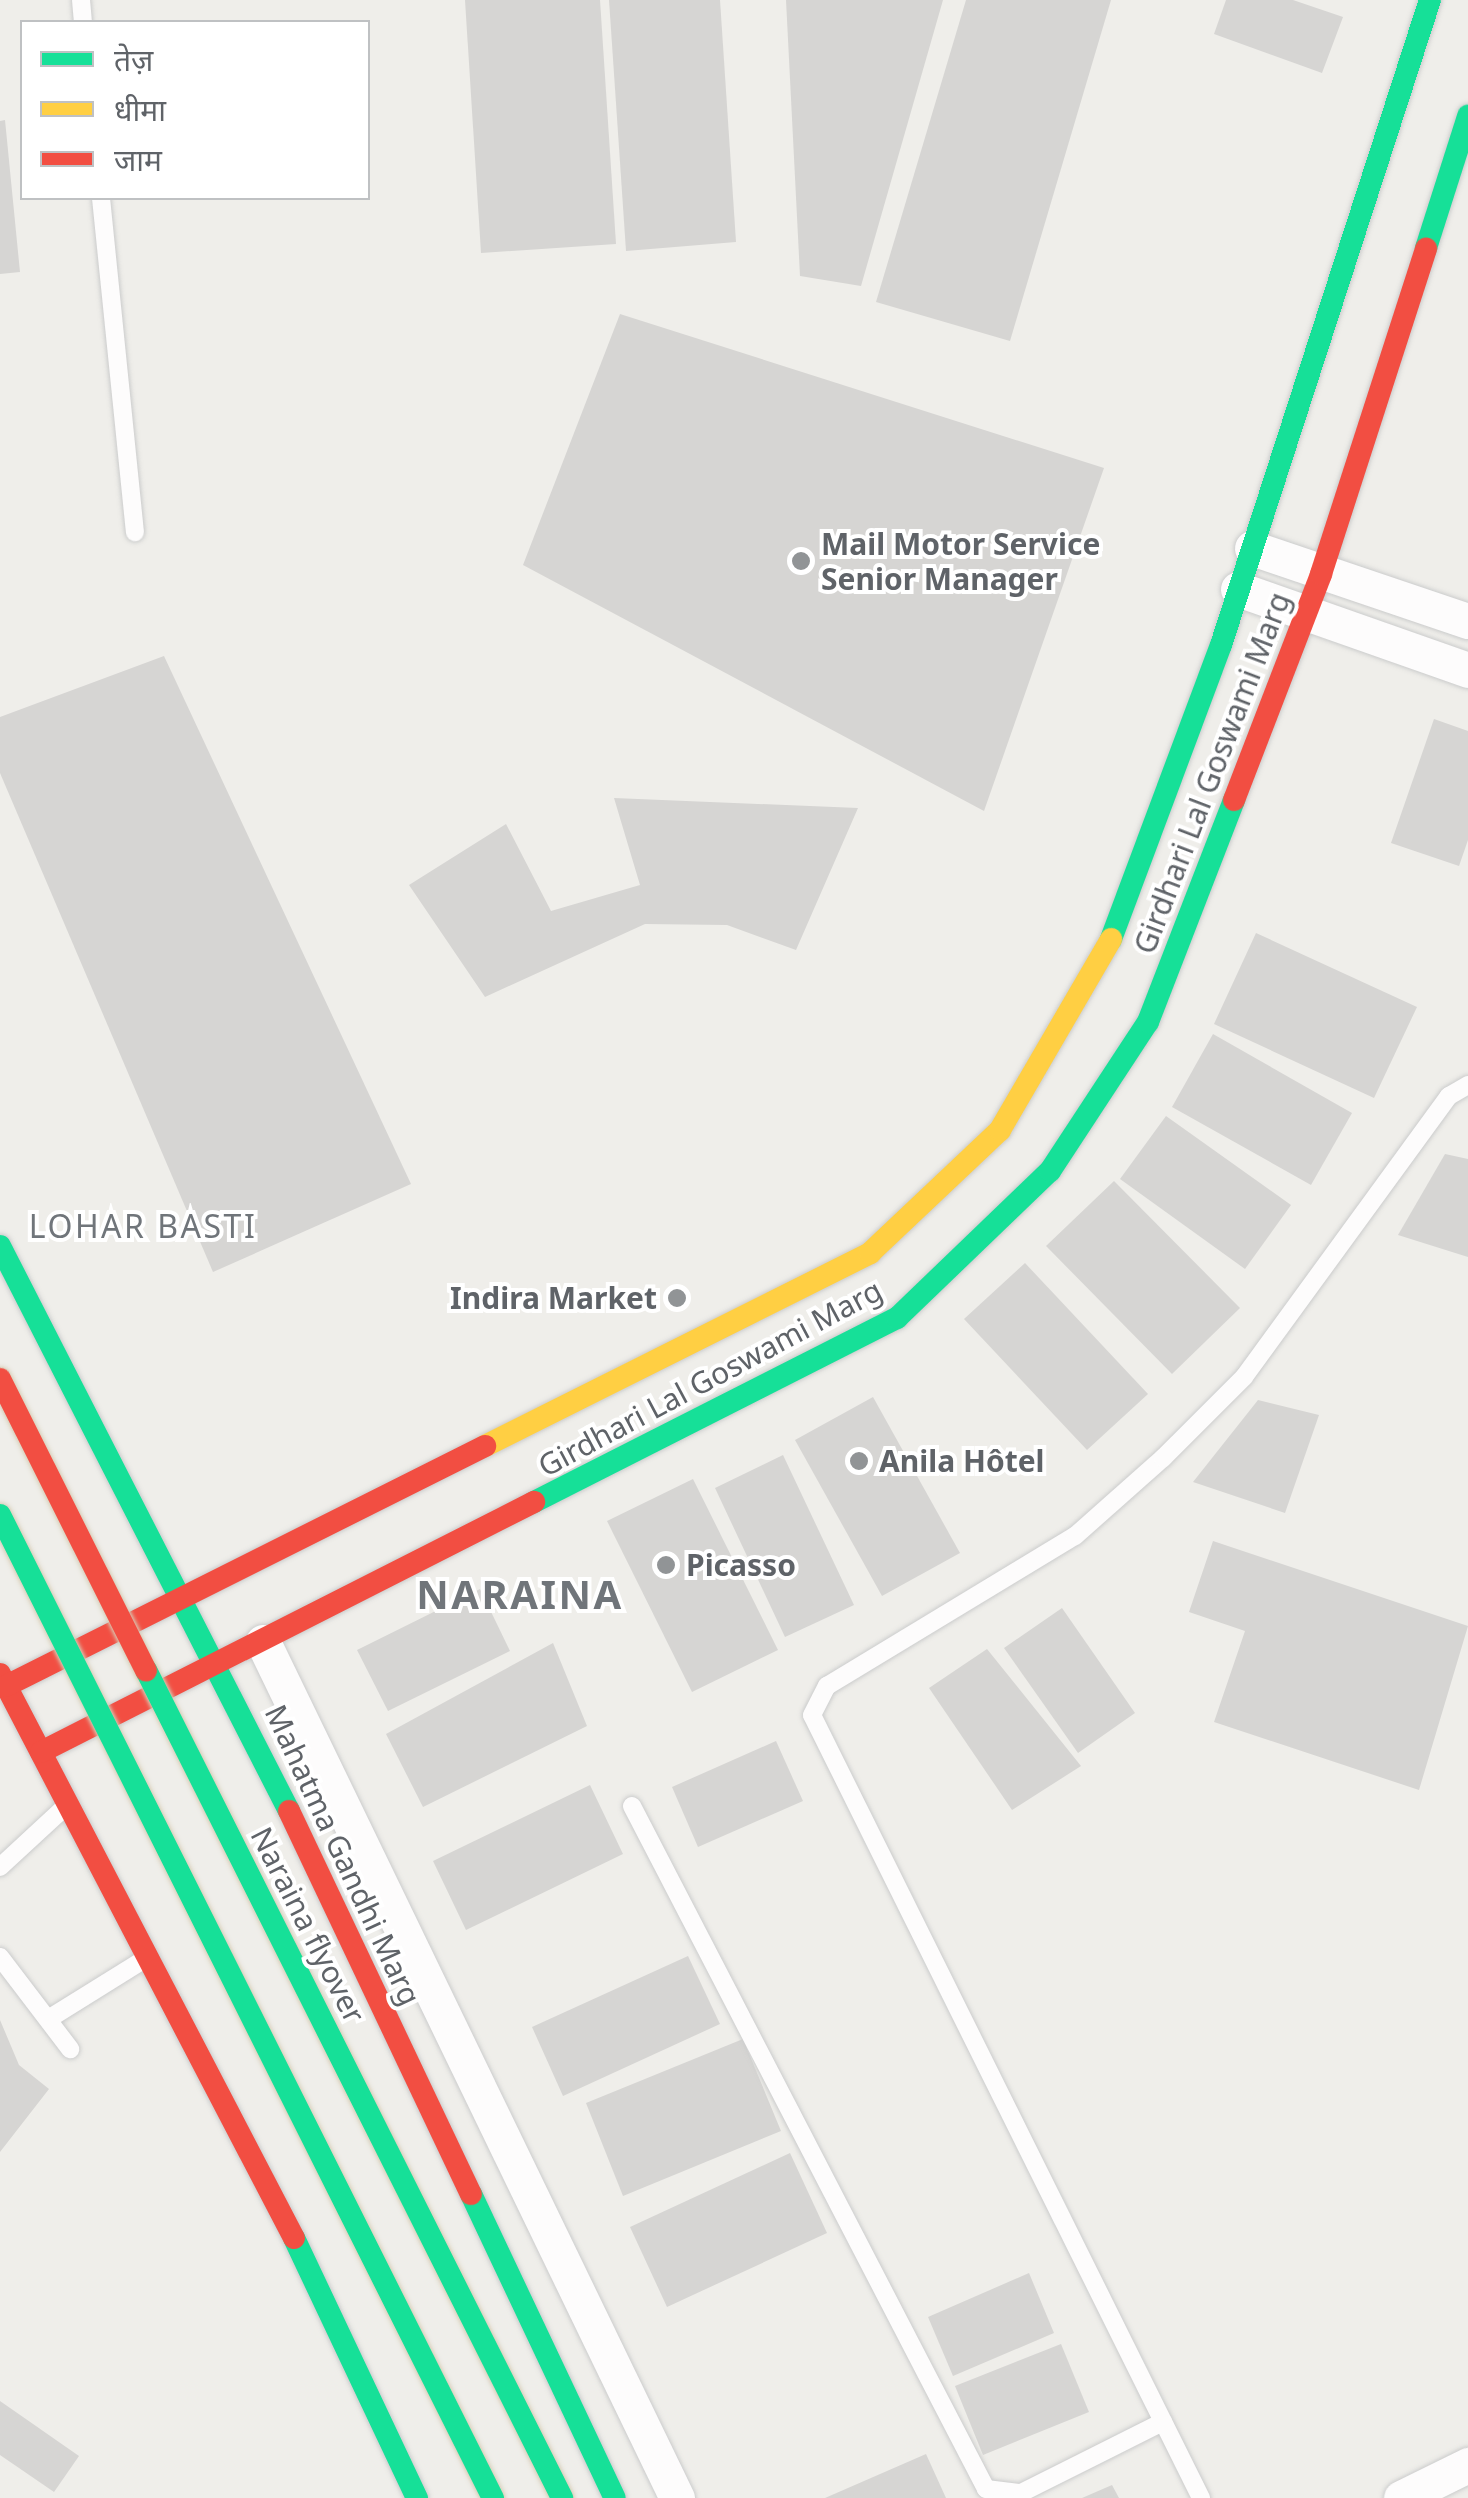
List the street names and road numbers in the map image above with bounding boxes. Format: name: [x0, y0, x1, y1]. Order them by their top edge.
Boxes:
street label: Girdhari Lal Goswami Marg: [1126, 587, 1298, 959]
street label: Girdhari Lal Goswami Marg: [532, 1272, 888, 1484]
street label: Mahatma Gandhi Marg: [258, 1699, 428, 2011]
street label: Naraina flyover: [243, 1821, 373, 2029]

